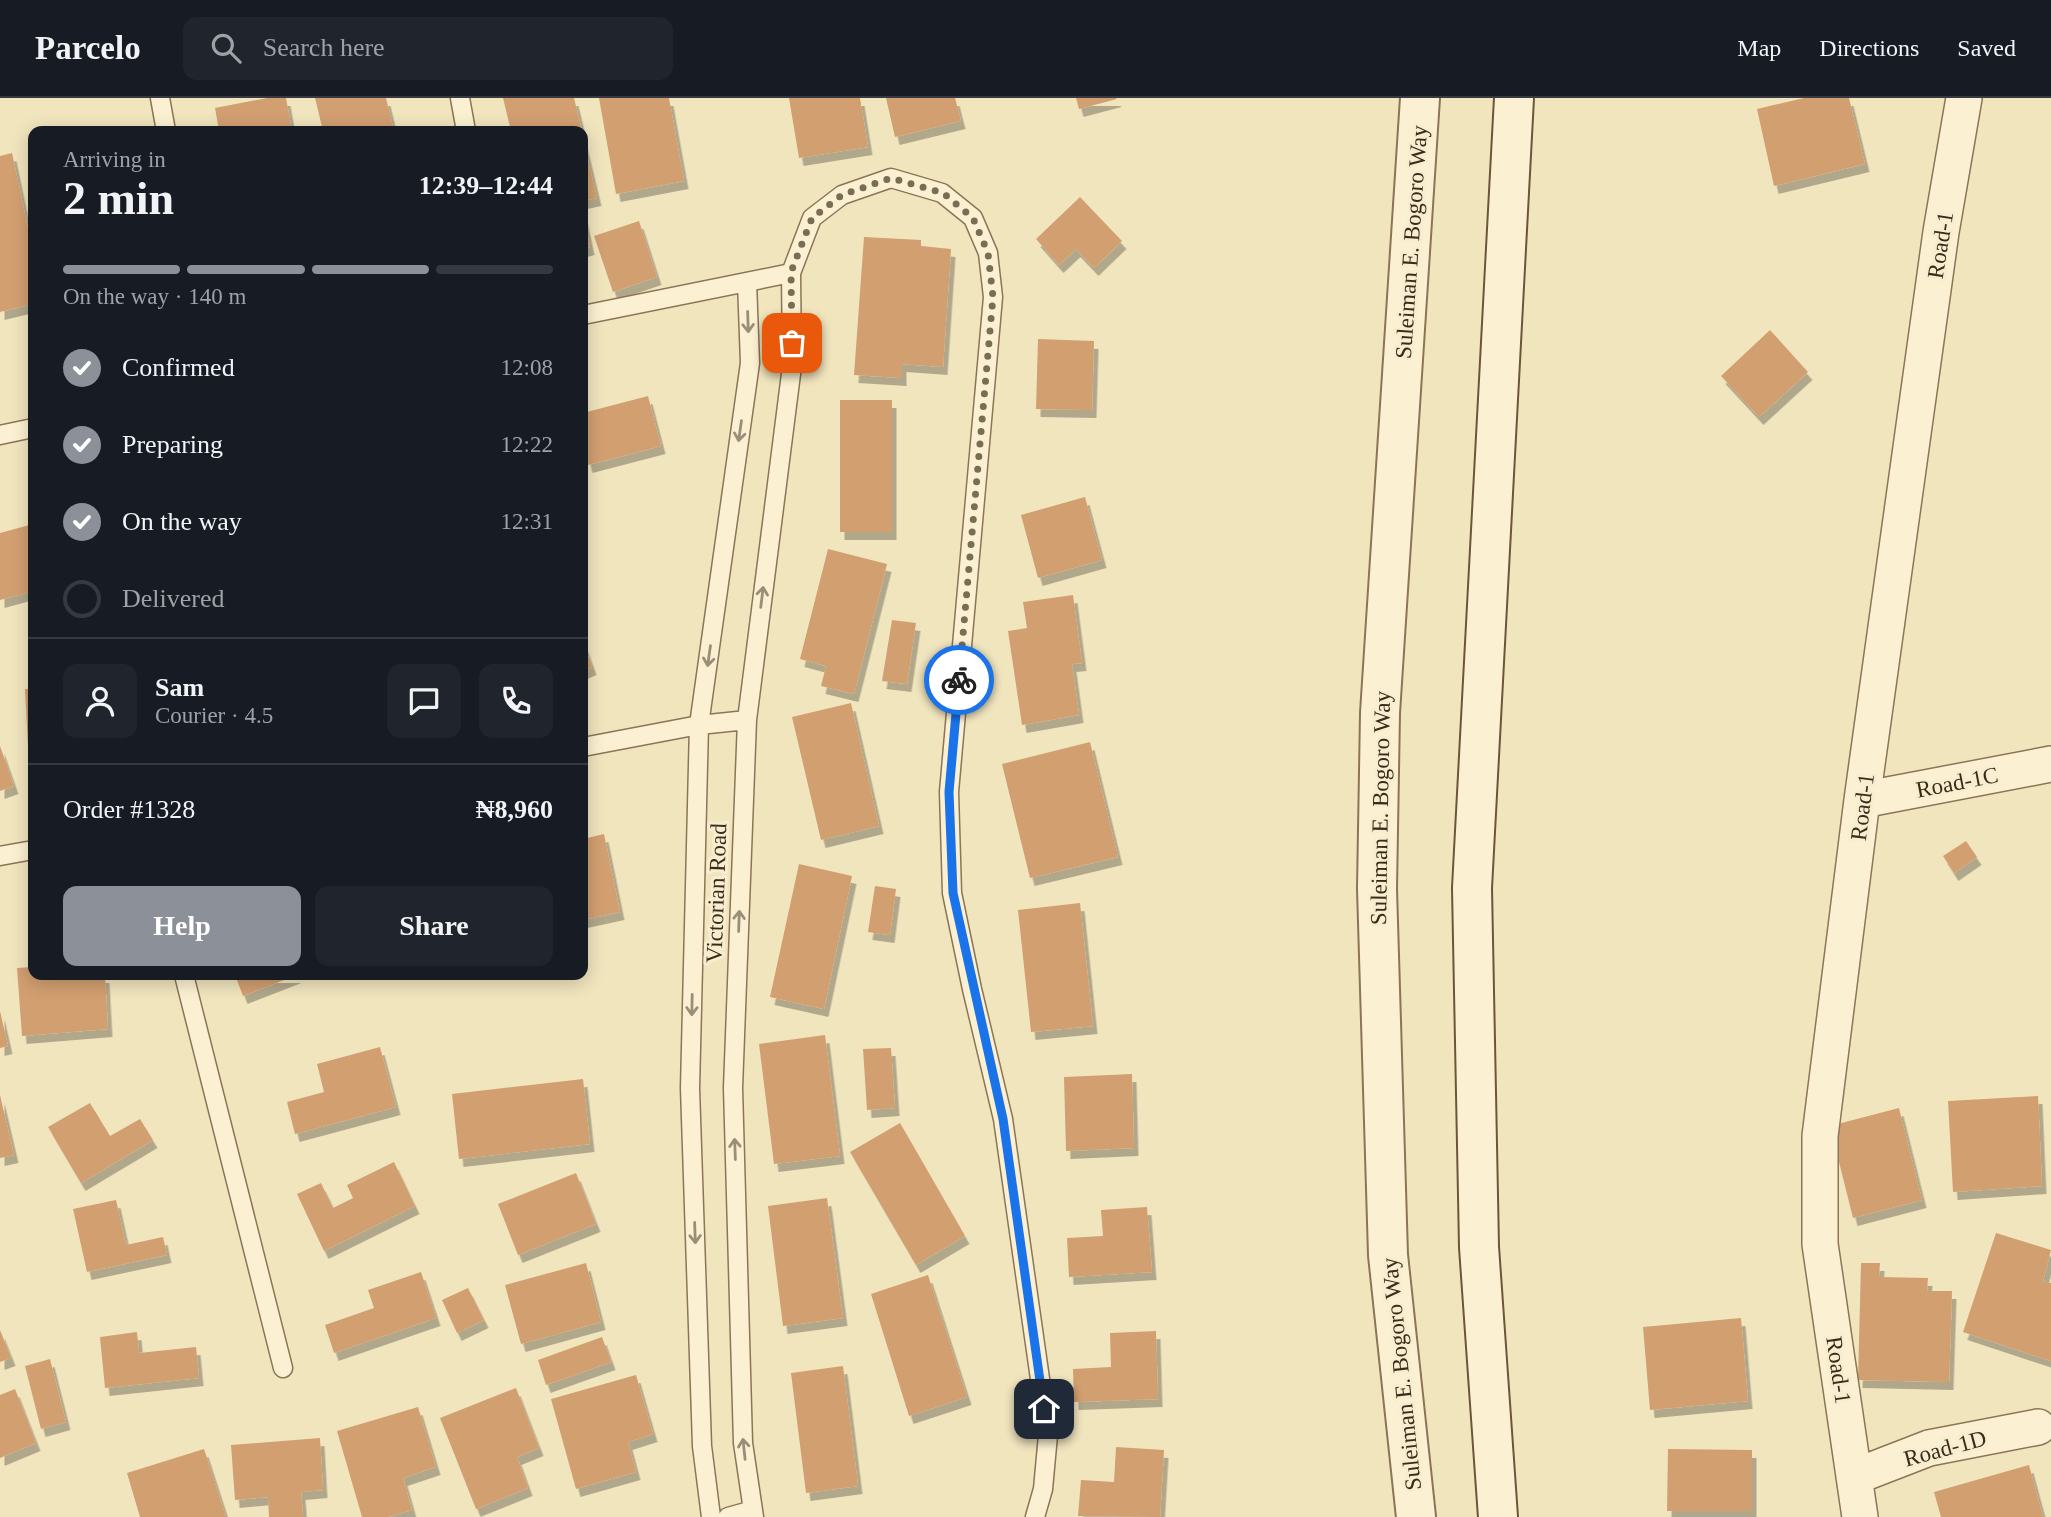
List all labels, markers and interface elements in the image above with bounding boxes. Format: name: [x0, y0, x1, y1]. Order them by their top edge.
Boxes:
search box: [183, 17, 673, 80]
icon: search: [207, 29, 245, 67]
text: Parcelo: [35, 30, 141, 66]
text: Search here: [263, 33, 385, 62]
text: Map: [1737, 35, 1781, 61]
text: Directions: [1819, 35, 1919, 61]
text: Saved: [1957, 35, 2016, 61]
street label: Suleiman E. Bogoro Way: [1391, 124, 1432, 360]
text: Arriving in: [63, 147, 166, 172]
text: 12:39–12:44: [419, 171, 553, 200]
text: 2 min: [63, 173, 174, 224]
street label: Road-1: [1923, 210, 1958, 280]
text: On the way · 140 m: [63, 284, 246, 309]
one-way arrow: [742, 311, 755, 334]
pin: [762, 313, 822, 373]
icon: bag: [773, 324, 811, 362]
icon: check: [63, 349, 101, 387]
text: Confirmed: [122, 353, 235, 382]
text: 12:08: [501, 355, 553, 380]
one-way arrow: [734, 419, 747, 442]
icon: check: [63, 426, 101, 464]
text: Preparing: [122, 430, 223, 459]
text: 12:22: [501, 432, 553, 457]
icon: check: [63, 503, 101, 541]
text: On the way: [122, 507, 242, 536]
text: 12:31: [501, 509, 553, 534]
text: Delivered: [122, 584, 225, 613]
one-way arrow: [756, 586, 769, 609]
one-way arrow: [702, 644, 715, 667]
courier: [924, 645, 994, 715]
icon: bike: [940, 661, 978, 699]
button: person: [63, 664, 137, 738]
button: chat: [387, 664, 461, 738]
button: phone: [479, 664, 553, 738]
text: Sam: [155, 673, 204, 702]
street label: Suleiman E. Bogoro Way: [1366, 690, 1395, 925]
text: Courier · 4.5: [155, 703, 273, 728]
street label: Road-1C: [1914, 762, 2000, 803]
street label: Road-1: [1846, 772, 1879, 842]
text: Order #1328: [63, 795, 195, 824]
text: ₦8,960: [476, 795, 553, 824]
street label: Victorian Road: [702, 822, 731, 963]
button: Help: [63, 886, 301, 966]
button: Share: [315, 886, 553, 966]
one-way arrow: [733, 910, 746, 933]
one-way arrow: [686, 993, 699, 1016]
one-way arrow: [728, 1137, 741, 1160]
one-way arrow: [688, 1221, 702, 1244]
street label: Suleiman E. Bogoro Way: [1377, 1256, 1426, 1492]
street label: Road-1: [1821, 1335, 1856, 1405]
pin: [1014, 1379, 1074, 1439]
icon: home: [1025, 1390, 1063, 1428]
street label: Road-1D: [1901, 1425, 1989, 1471]
one-way arrow: [738, 1439, 751, 1461]

